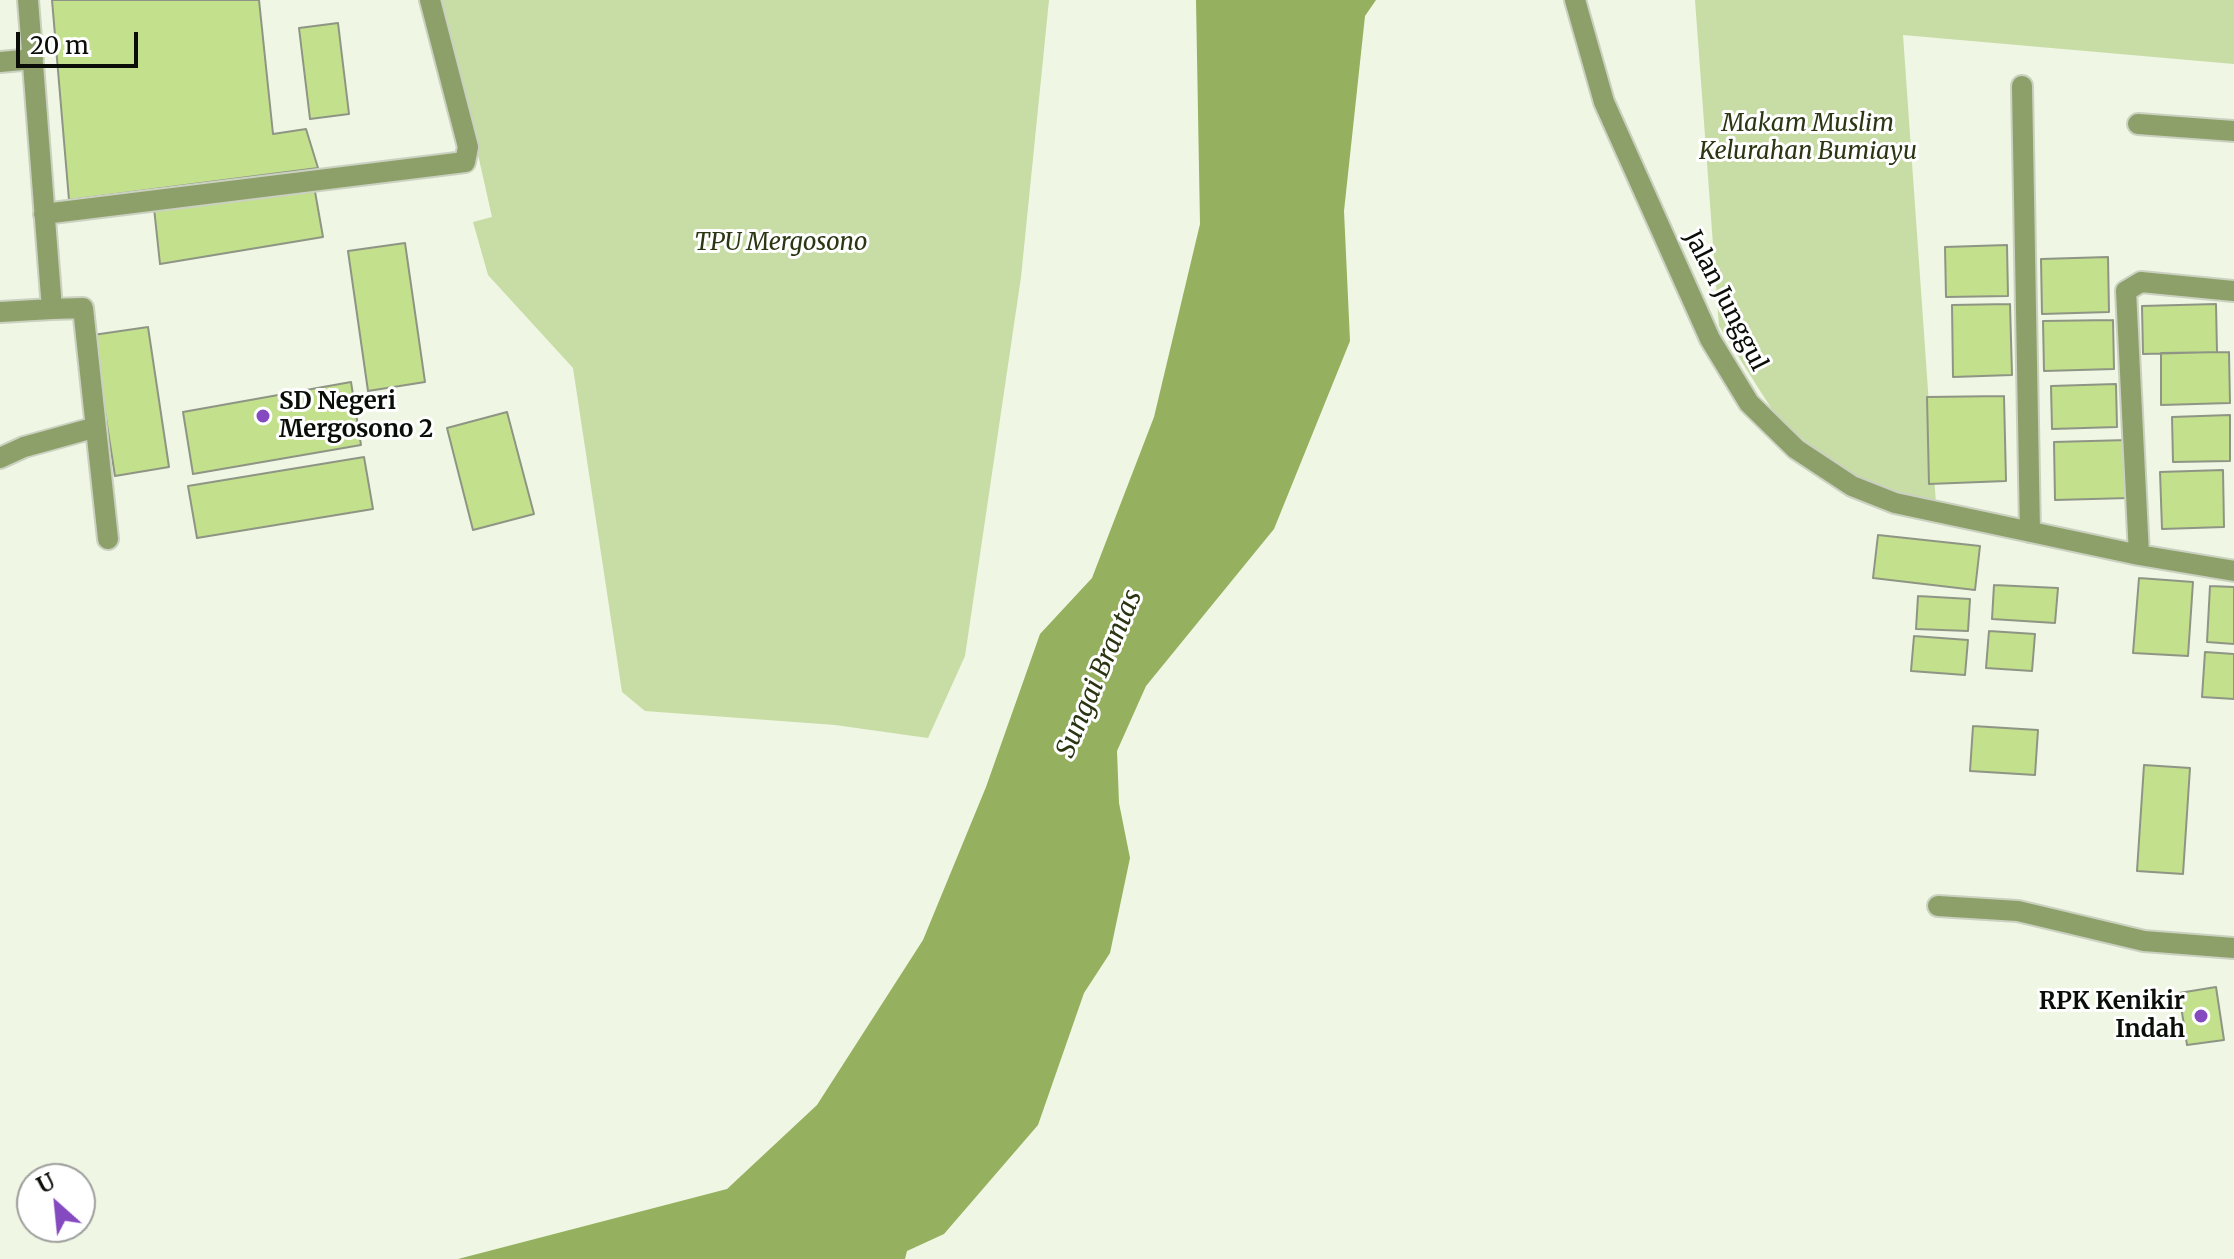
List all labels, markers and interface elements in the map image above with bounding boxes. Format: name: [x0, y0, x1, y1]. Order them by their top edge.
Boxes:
scale bar: [20, 16, 142, 66]
text: 20 m: [30, 30, 89, 61]
park label: Makam Muslim Kelurahan Bumiayu: [1699, 110, 1917, 166]
street label: Jalan Junggul: [1677, 226, 1773, 376]
park label: TPU Mergosono: [695, 229, 867, 257]
place label: SD Negeri Mergosono 2: [279, 388, 433, 444]
marker: SD Negeri Mergosono 2: [254, 407, 272, 425]
water label: Sungai Brantas: [1051, 586, 1149, 762]
place label: RPK Kenikir Indah: [2039, 988, 2185, 1044]
marker: RPK Kenikir Indah: [2192, 1007, 2210, 1025]
north arrow: [16, 1163, 96, 1243]
text: U: [32, 1167, 60, 1200]

